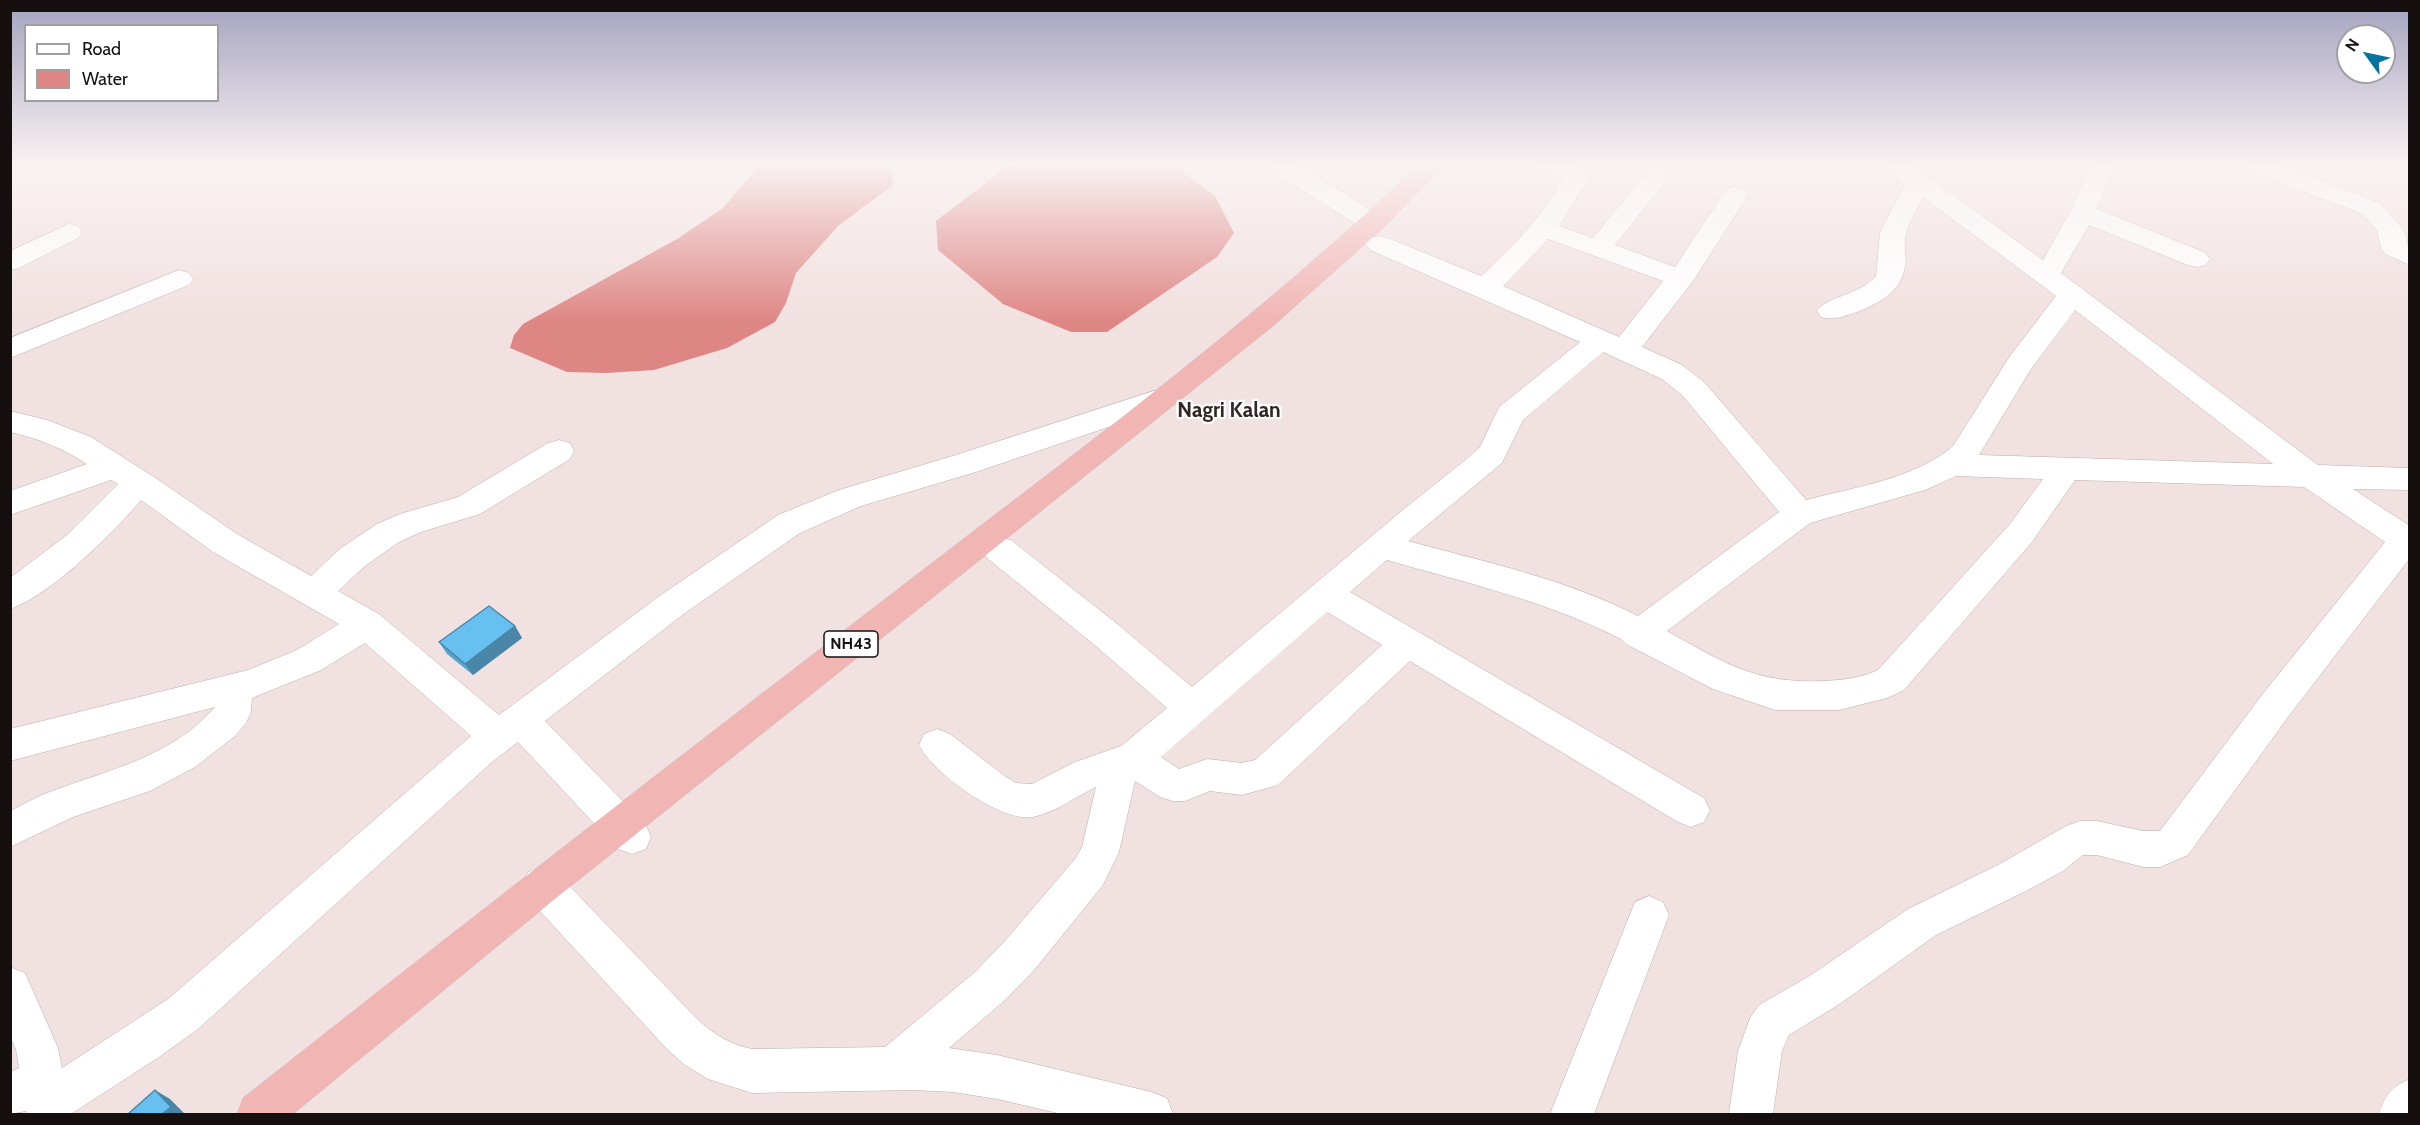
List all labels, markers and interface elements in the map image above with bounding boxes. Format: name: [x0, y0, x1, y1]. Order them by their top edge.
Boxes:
legend: [24, 24, 219, 102]
north arrow: [2336, 24, 2396, 84]
text: N: [2341, 35, 2363, 55]
text: Road: [82, 38, 121, 60]
text: Water: [82, 68, 128, 90]
district label: Nagri Kalan: [1177, 398, 1281, 424]
road number: NH43: [824, 631, 878, 657]

